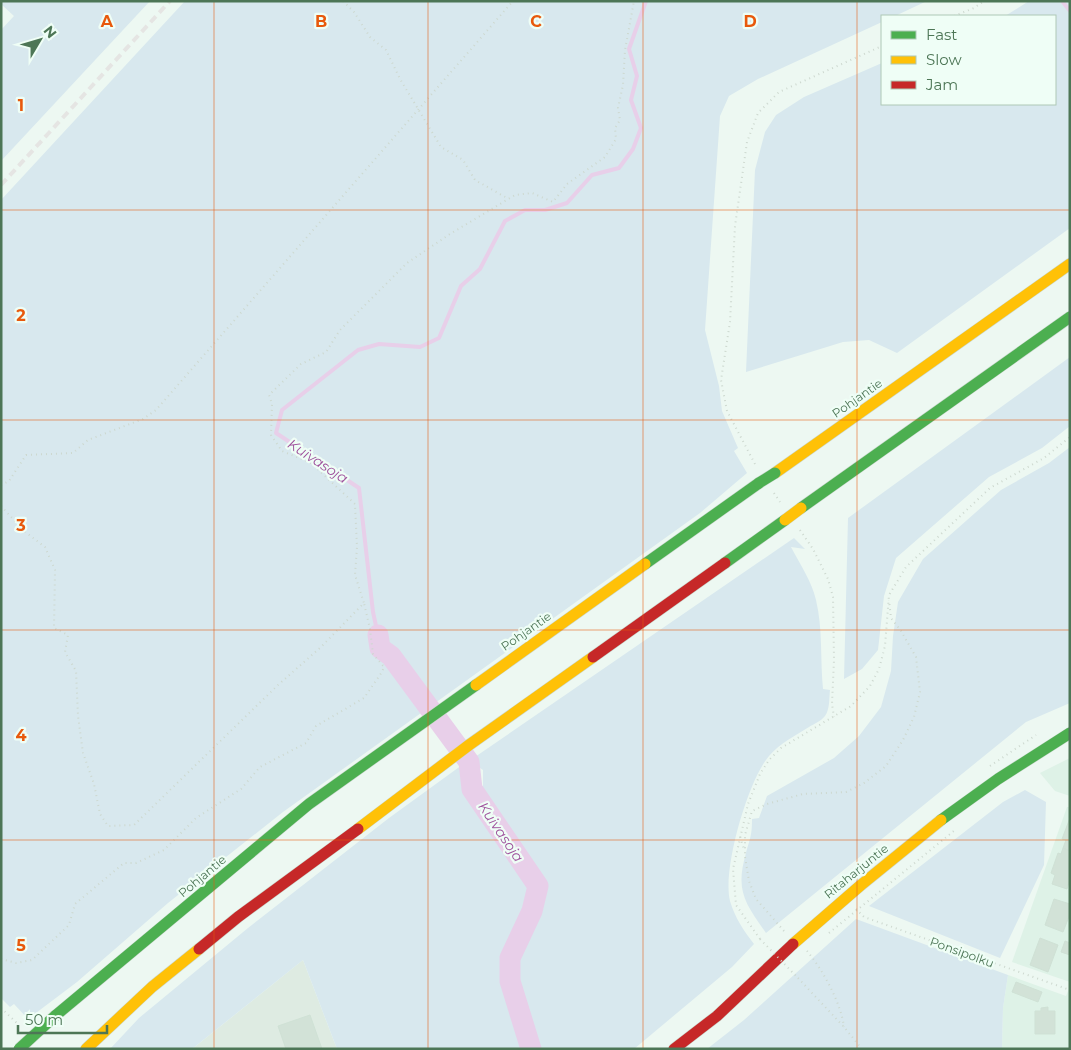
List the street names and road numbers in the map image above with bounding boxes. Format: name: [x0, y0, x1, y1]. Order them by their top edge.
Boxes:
street label: Pohjantie: [829, 375, 885, 421]
street label: Pohjantie: [498, 608, 554, 654]
street label: Ritaharjuntie: [821, 841, 891, 901]
street label: Pohjantie: [175, 852, 229, 900]
street label: Ponsipolku: [928, 933, 996, 971]

